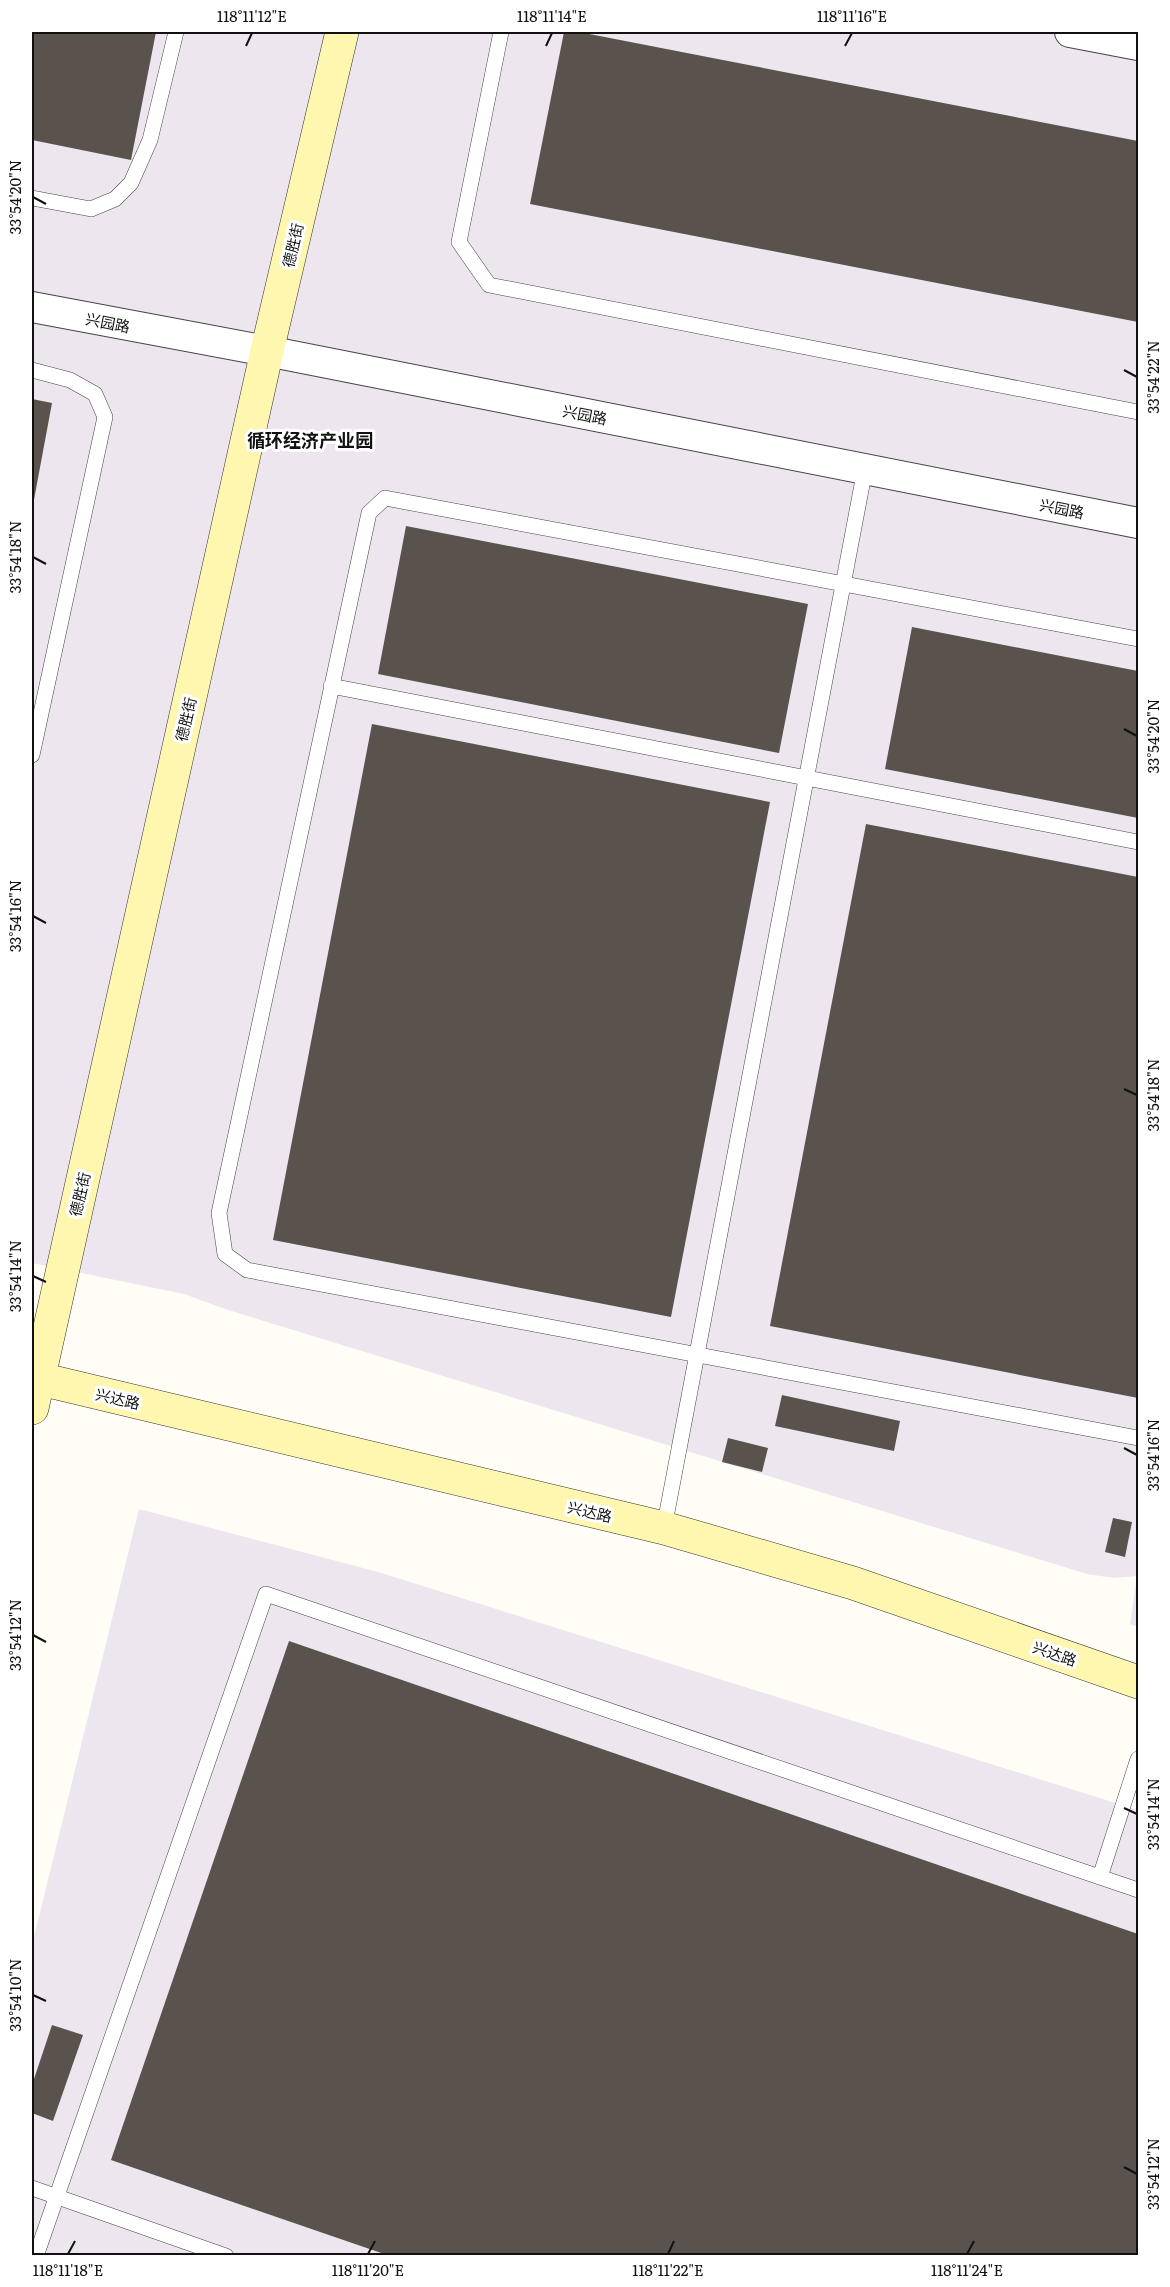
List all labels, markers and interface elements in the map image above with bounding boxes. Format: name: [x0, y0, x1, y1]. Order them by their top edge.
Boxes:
text: 118°11'12"E: [217, 4, 287, 27]
text: 118°11'14"E: [517, 4, 587, 27]
text: 118°11'16"E: [817, 4, 887, 27]
text: 33°54'20"N: [3, 160, 26, 234]
street label: 德胜街: [276, 220, 308, 270]
street label: 兴园路: [84, 306, 132, 338]
text: 33°54'22"N: [1141, 340, 1164, 414]
street label: 兴园路: [561, 398, 609, 430]
district label: 循环经济产业园: [247, 426, 373, 453]
street label: 兴园路: [1038, 492, 1086, 524]
text: 33°54'18"N: [3, 521, 26, 593]
street label: 德胜街: [169, 694, 201, 744]
text: 33°54'20"N: [1141, 699, 1164, 773]
text: 33°54'16"N: [3, 880, 26, 952]
text: 33°54'18"N: [1141, 1059, 1164, 1131]
street label: 德胜街: [63, 1169, 95, 1219]
text: 33°54'14"N: [3, 1240, 26, 1312]
street label: 兴达路: [93, 1382, 143, 1414]
text: 33°54'16"N: [1141, 1419, 1164, 1491]
street label: 兴达路: [565, 1495, 615, 1527]
text: 33°54'12"N: [3, 1599, 26, 1671]
street label: 兴达路: [1030, 1635, 1080, 1671]
text: 33°54'14"N: [1141, 1778, 1164, 1850]
text: 33°54'10"N: [3, 1958, 26, 2032]
text: 33°54'12"N: [1141, 2138, 1164, 2210]
text: 118°11'18"E: [33, 2258, 103, 2281]
text: 118°11'20"E: [332, 2258, 404, 2281]
text: 118°11'22"E: [632, 2258, 704, 2281]
text: 118°11'24"E: [931, 2258, 1003, 2281]

